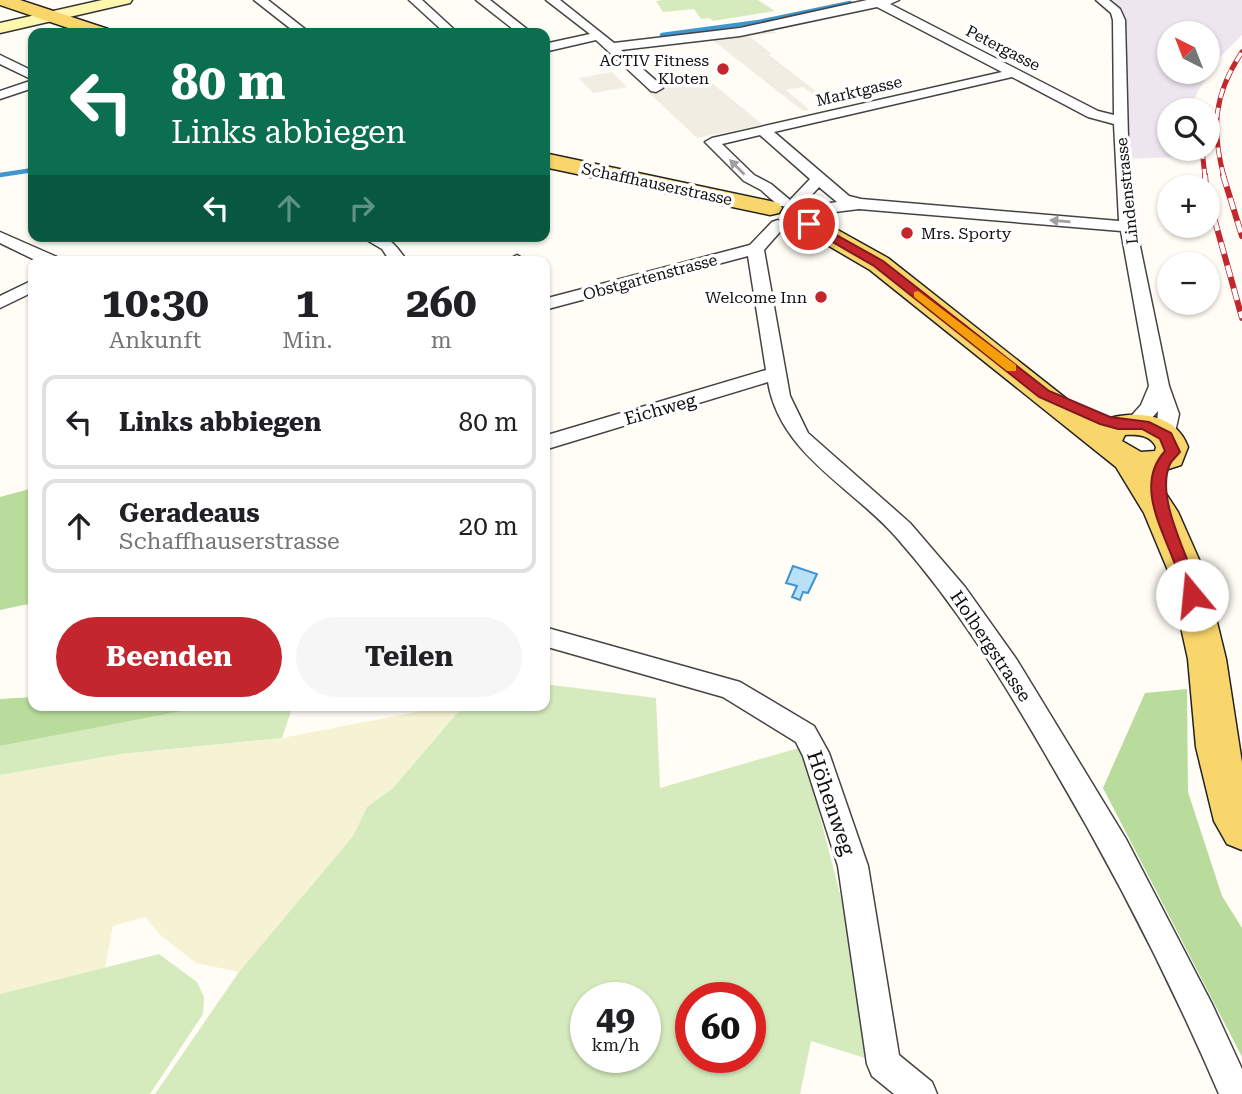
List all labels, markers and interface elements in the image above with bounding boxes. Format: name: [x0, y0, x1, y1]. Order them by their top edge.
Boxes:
street label: Petergasse: [963, 21, 1044, 75]
north arrow: [1157, 21, 1220, 84]
map controls: [1157, 21, 1220, 315]
place label: ACTIV Fitness Kloten: [600, 51, 709, 88]
text: 80 m: [171, 54, 286, 111]
icon: left: [56, 56, 147, 147]
marker: ACTIV Fitness Kloten: [715, 61, 731, 77]
street label: Marktgasse: [814, 72, 904, 110]
button: search: [1157, 98, 1220, 161]
text: Links abbiegen: [171, 113, 406, 151]
street label: Lindenstrasse: [1112, 137, 1142, 245]
one-way arrow: [729, 158, 746, 175]
street label: Schaffhauserstrasse: [580, 159, 734, 209]
button: +: [1157, 175, 1220, 238]
icon: left: [197, 189, 235, 227]
icon: ahead: [270, 189, 308, 227]
icon: right: [343, 189, 381, 227]
pin: [779, 194, 839, 254]
icon: arrive: [790, 205, 828, 243]
one-way arrow: [1049, 215, 1071, 226]
place label: Mrs. Sporty: [921, 224, 1012, 243]
marker: Mrs. Sporty: [899, 225, 915, 241]
street label: Obstgartenstrasse: [581, 250, 719, 304]
button: −: [1157, 252, 1220, 315]
text: 10:30: [102, 278, 209, 327]
text: 1: [296, 278, 319, 327]
text: 260: [406, 278, 476, 327]
place label: Welcome Inn: [705, 288, 807, 307]
marker: Welcome Inn: [813, 289, 829, 305]
text: Ankunft: [109, 327, 201, 354]
text: Min.: [282, 327, 332, 354]
text: m: [431, 327, 452, 354]
street label: Eichweg: [622, 389, 699, 429]
icon: left: [60, 403, 98, 441]
text: Links abbiegen: [119, 407, 322, 437]
text: 80 m: [459, 407, 518, 437]
text: Geradeaus: [119, 498, 260, 528]
icon: ahead: [60, 507, 98, 545]
text: 20 m: [459, 511, 518, 541]
text: Schaffhauserstrasse: [119, 528, 340, 555]
position arrow: [1155, 558, 1229, 632]
street label: Holbergstrasse: [946, 587, 1036, 706]
button: Beenden: [56, 617, 282, 697]
button: Teilen: [296, 617, 522, 697]
street label: Höhenweg: [802, 748, 860, 858]
speed limit sign: 60: [675, 982, 766, 1073]
text: 49: [596, 998, 635, 1039]
text: km/h: [591, 1034, 640, 1055]

